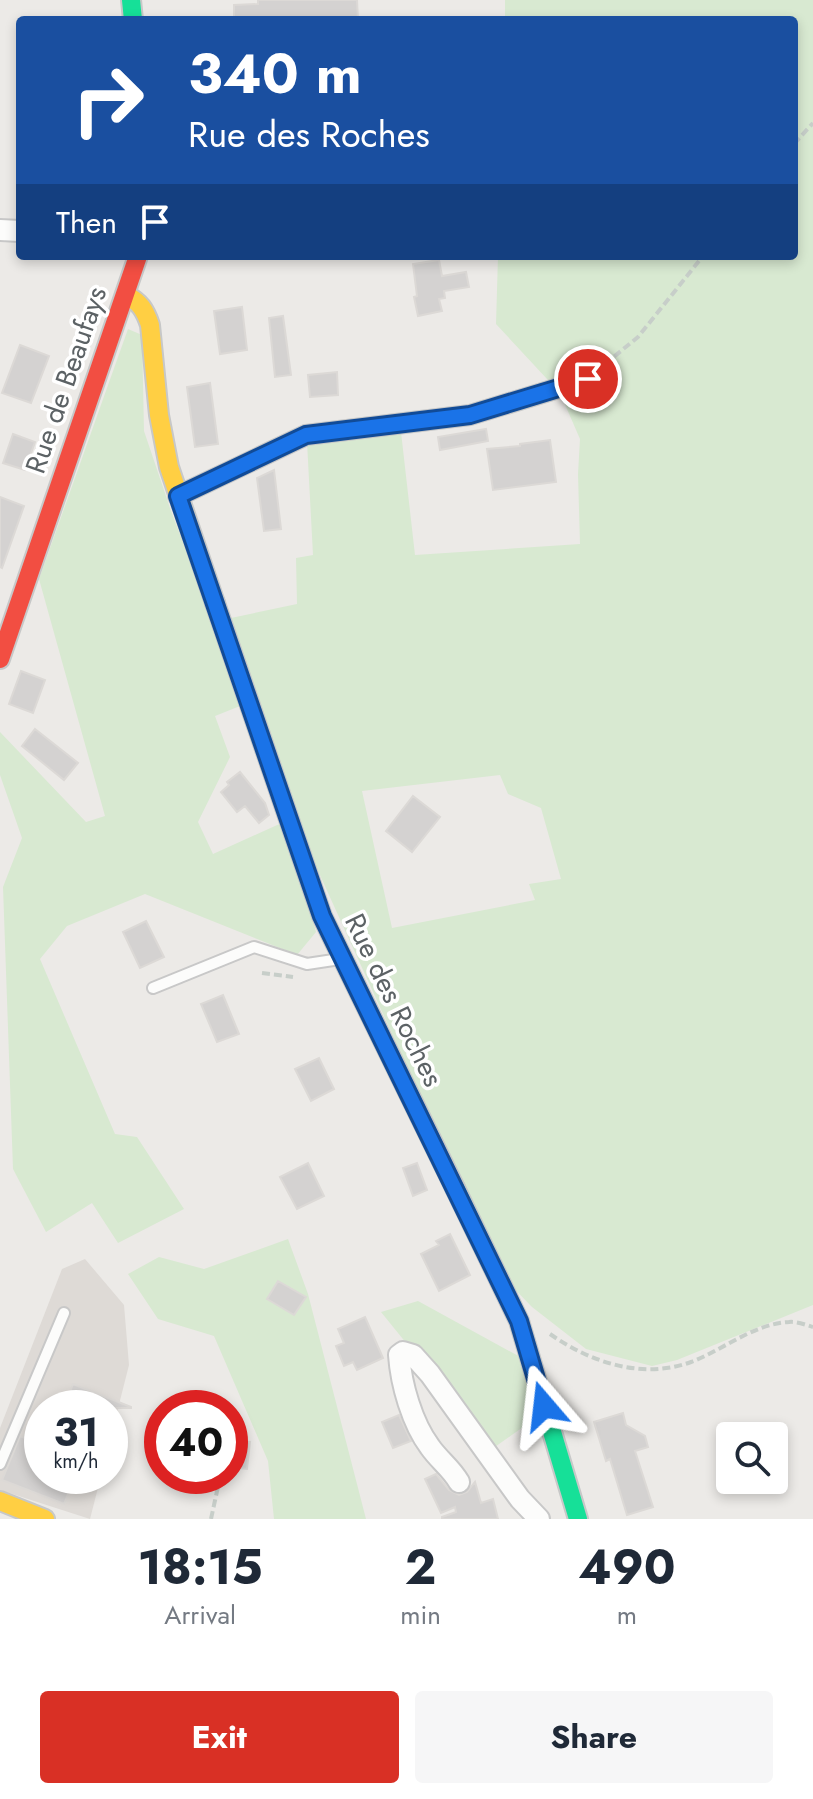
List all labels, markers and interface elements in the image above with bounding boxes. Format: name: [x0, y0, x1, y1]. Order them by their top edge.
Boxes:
text: 340 m: [188, 33, 362, 114]
icon: right: [56, 48, 160, 152]
text: Rue des Roches: [188, 108, 430, 160]
icon: arrive: [133, 200, 177, 244]
text: Then: [56, 201, 117, 244]
street label: Rue de Beaufays: [15, 281, 117, 479]
pin: [554, 345, 622, 413]
icon: arrive: [566, 357, 610, 401]
street label: Rue des Roches: [334, 907, 454, 1093]
position arrow: [502, 1364, 586, 1448]
speed limit sign: 40: [144, 1390, 248, 1494]
text: 31: [53, 1403, 99, 1461]
map controls: [716, 1422, 788, 1494]
button: search: [716, 1422, 788, 1494]
text: km/h: [53, 1447, 99, 1476]
text: 18:15: [137, 1533, 263, 1602]
text: 2: [405, 1533, 436, 1602]
text: 490: [578, 1533, 676, 1602]
text: Arrival: [164, 1596, 236, 1634]
text: min: [400, 1596, 441, 1634]
text: m: [617, 1596, 637, 1634]
button: Exit: [40, 1691, 399, 1783]
button: Share: [415, 1691, 773, 1783]

